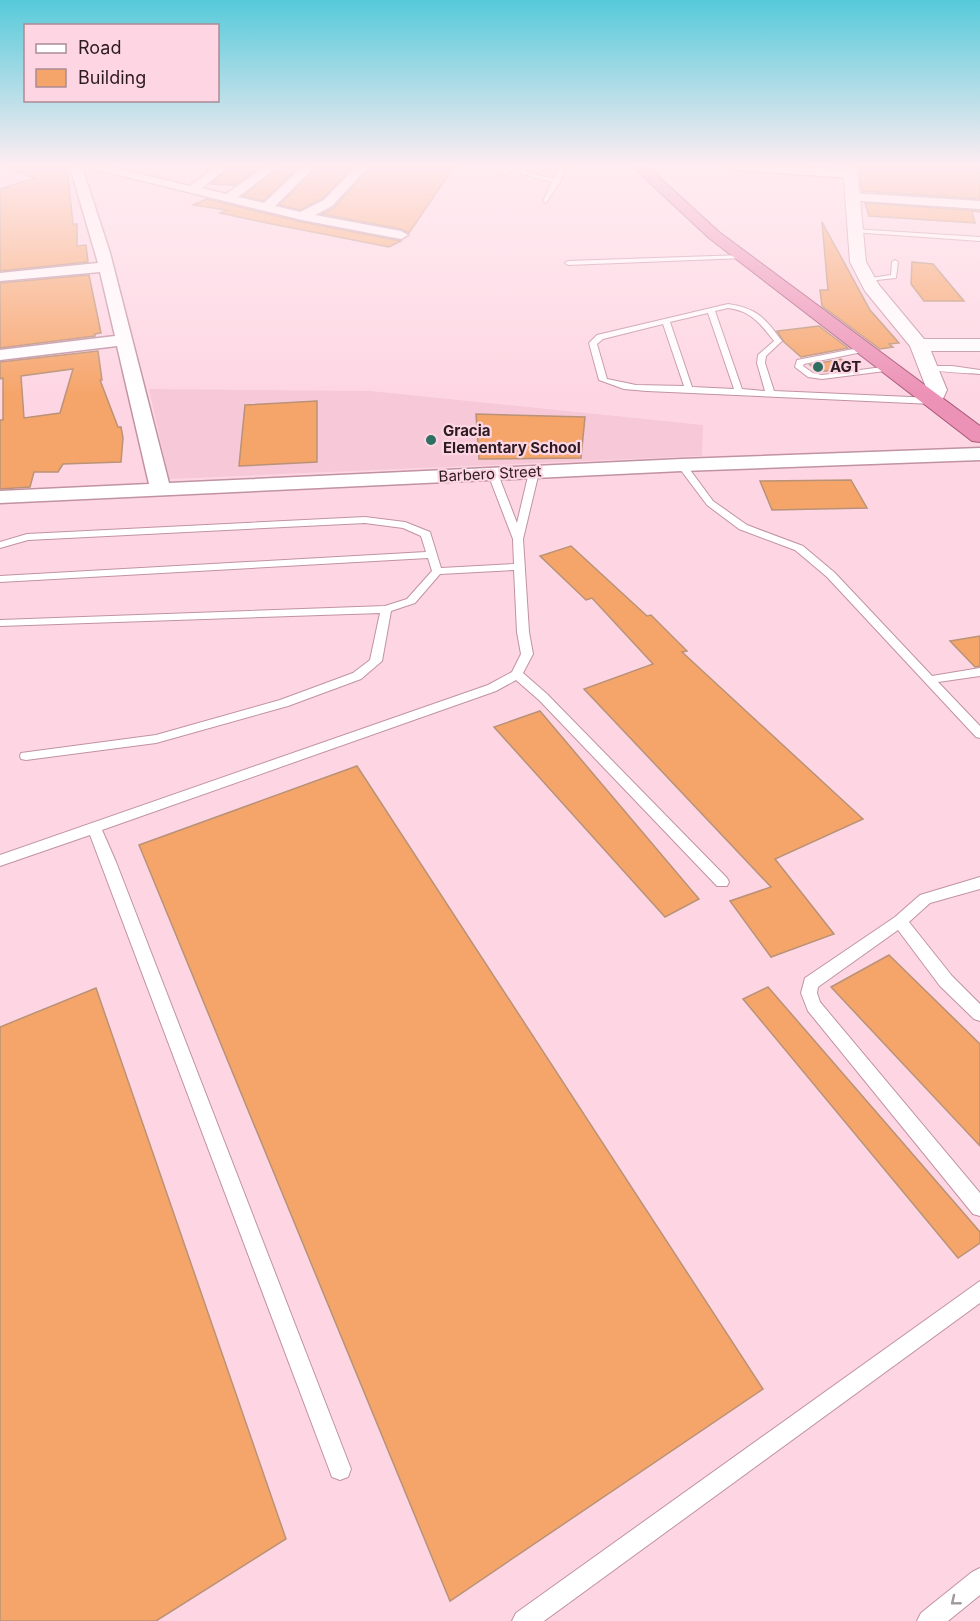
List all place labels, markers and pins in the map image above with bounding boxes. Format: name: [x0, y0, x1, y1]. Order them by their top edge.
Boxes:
place label: AGT: [830, 357, 861, 376]
marker: AGT: [811, 360, 825, 374]
place label: Gracia Elementary School: [443, 421, 581, 457]
marker: Gracia Elementary School: [424, 433, 438, 447]

